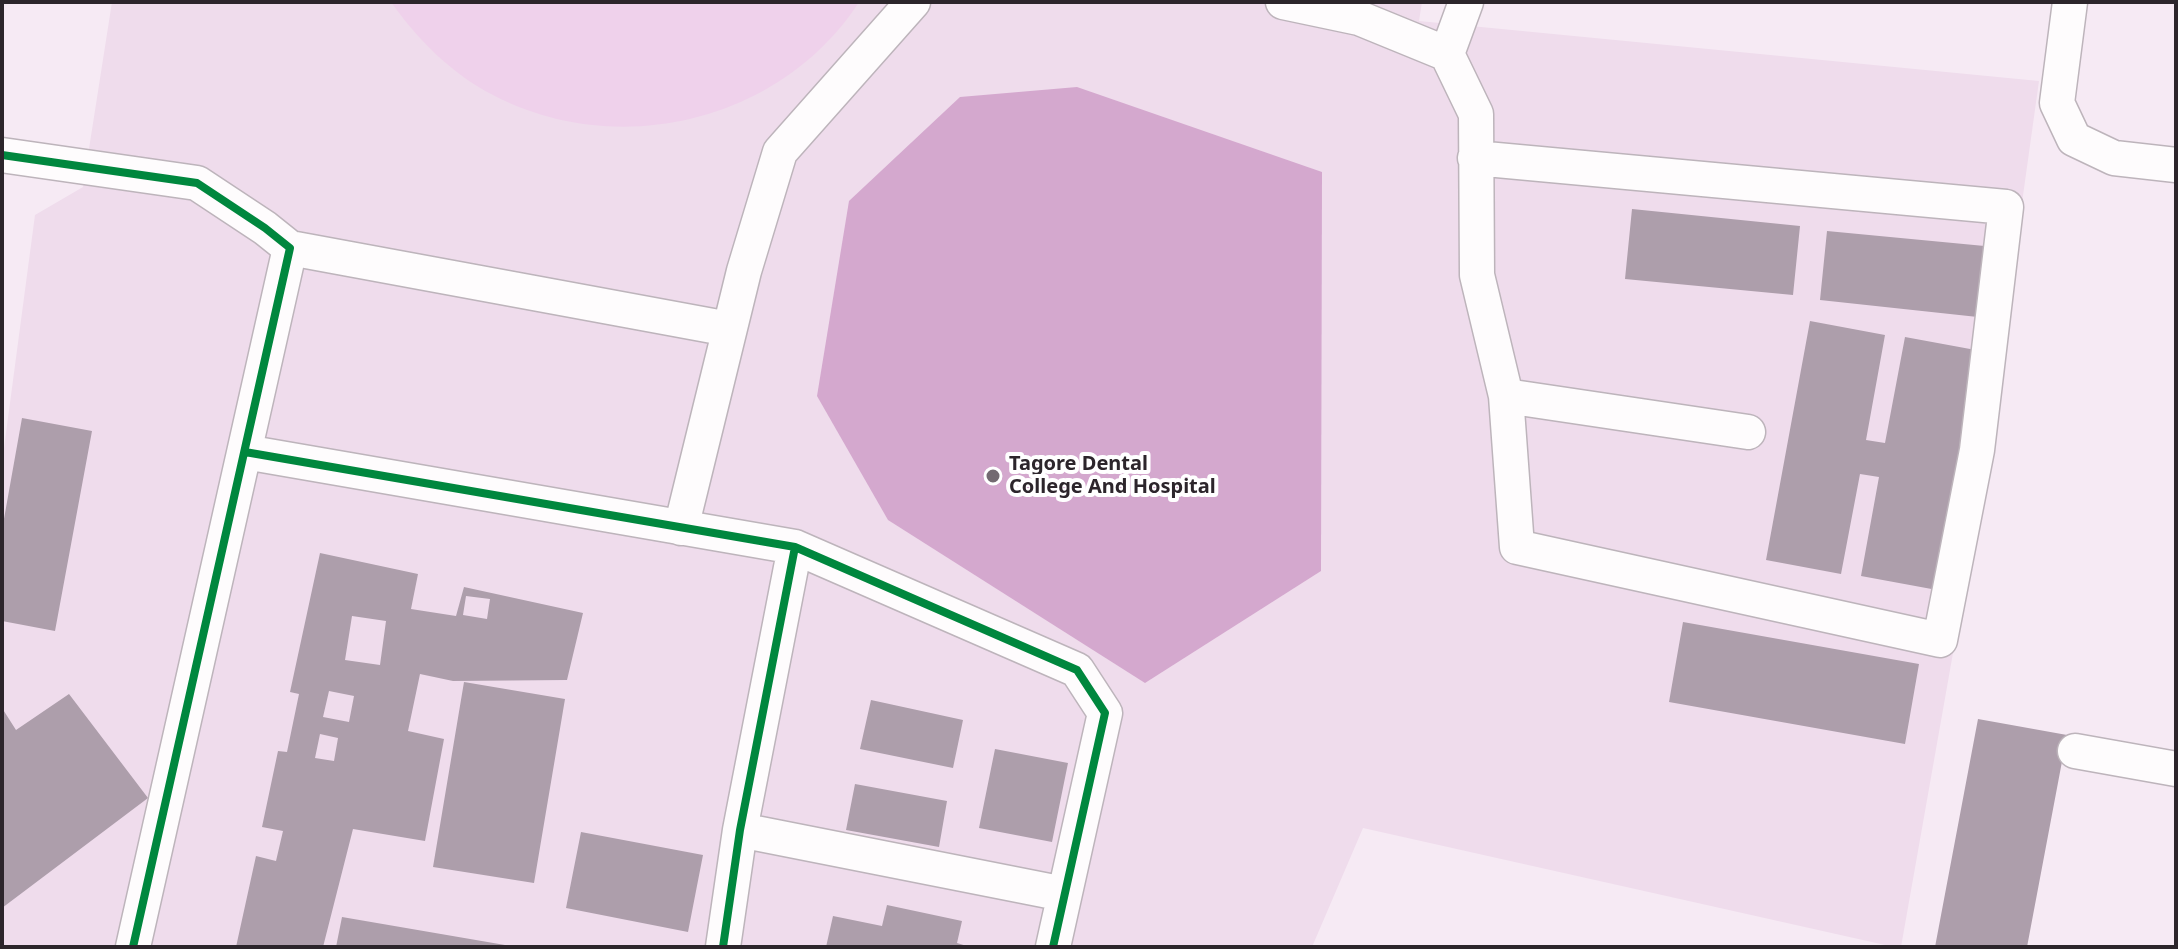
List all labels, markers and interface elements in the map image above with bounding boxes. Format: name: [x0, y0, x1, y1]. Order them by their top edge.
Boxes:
place label: Tagore Dental College And Hospital: [1009, 452, 1216, 499]
marker: Tagore Dental College And Hospital: [984, 467, 1002, 485]

